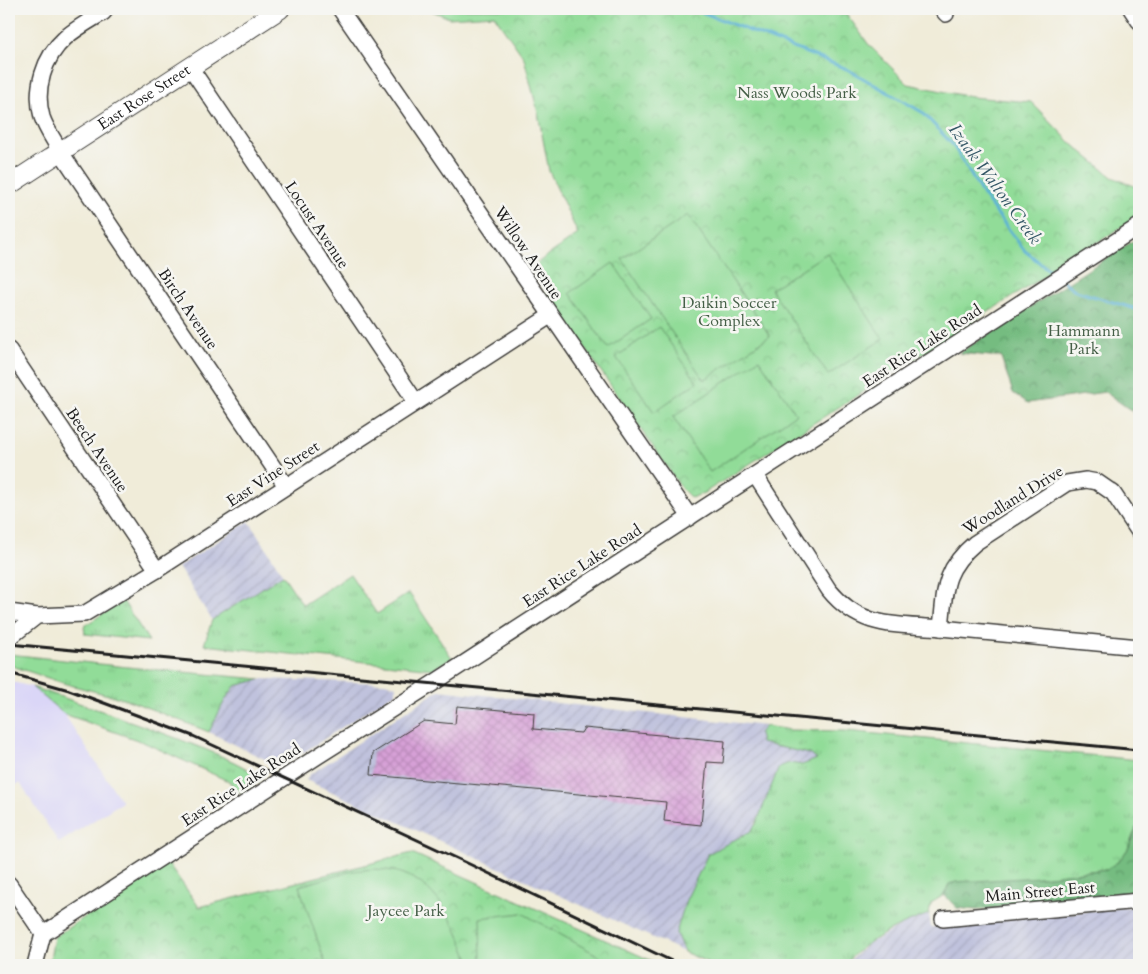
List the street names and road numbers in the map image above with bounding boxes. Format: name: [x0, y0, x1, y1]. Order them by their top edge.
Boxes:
street label: East Rose Street: [93, 59, 195, 136]
street label: Locust Avenue: [280, 177, 354, 273]
street label: Willow Avenue: [488, 201, 567, 304]
street label: Birch Avenue: [153, 264, 223, 354]
street label: East Rice Lake Road: [858, 299, 986, 393]
street label: Beech Avenue: [61, 403, 133, 497]
street label: East Vine Street: [222, 436, 324, 512]
street label: Woodland Drive: [958, 460, 1068, 540]
street label: East Rice Lake Road: [518, 519, 646, 613]
street label: East Rice Lake Road: [177, 738, 305, 832]
street label: Main Street East: [984, 876, 1096, 908]

